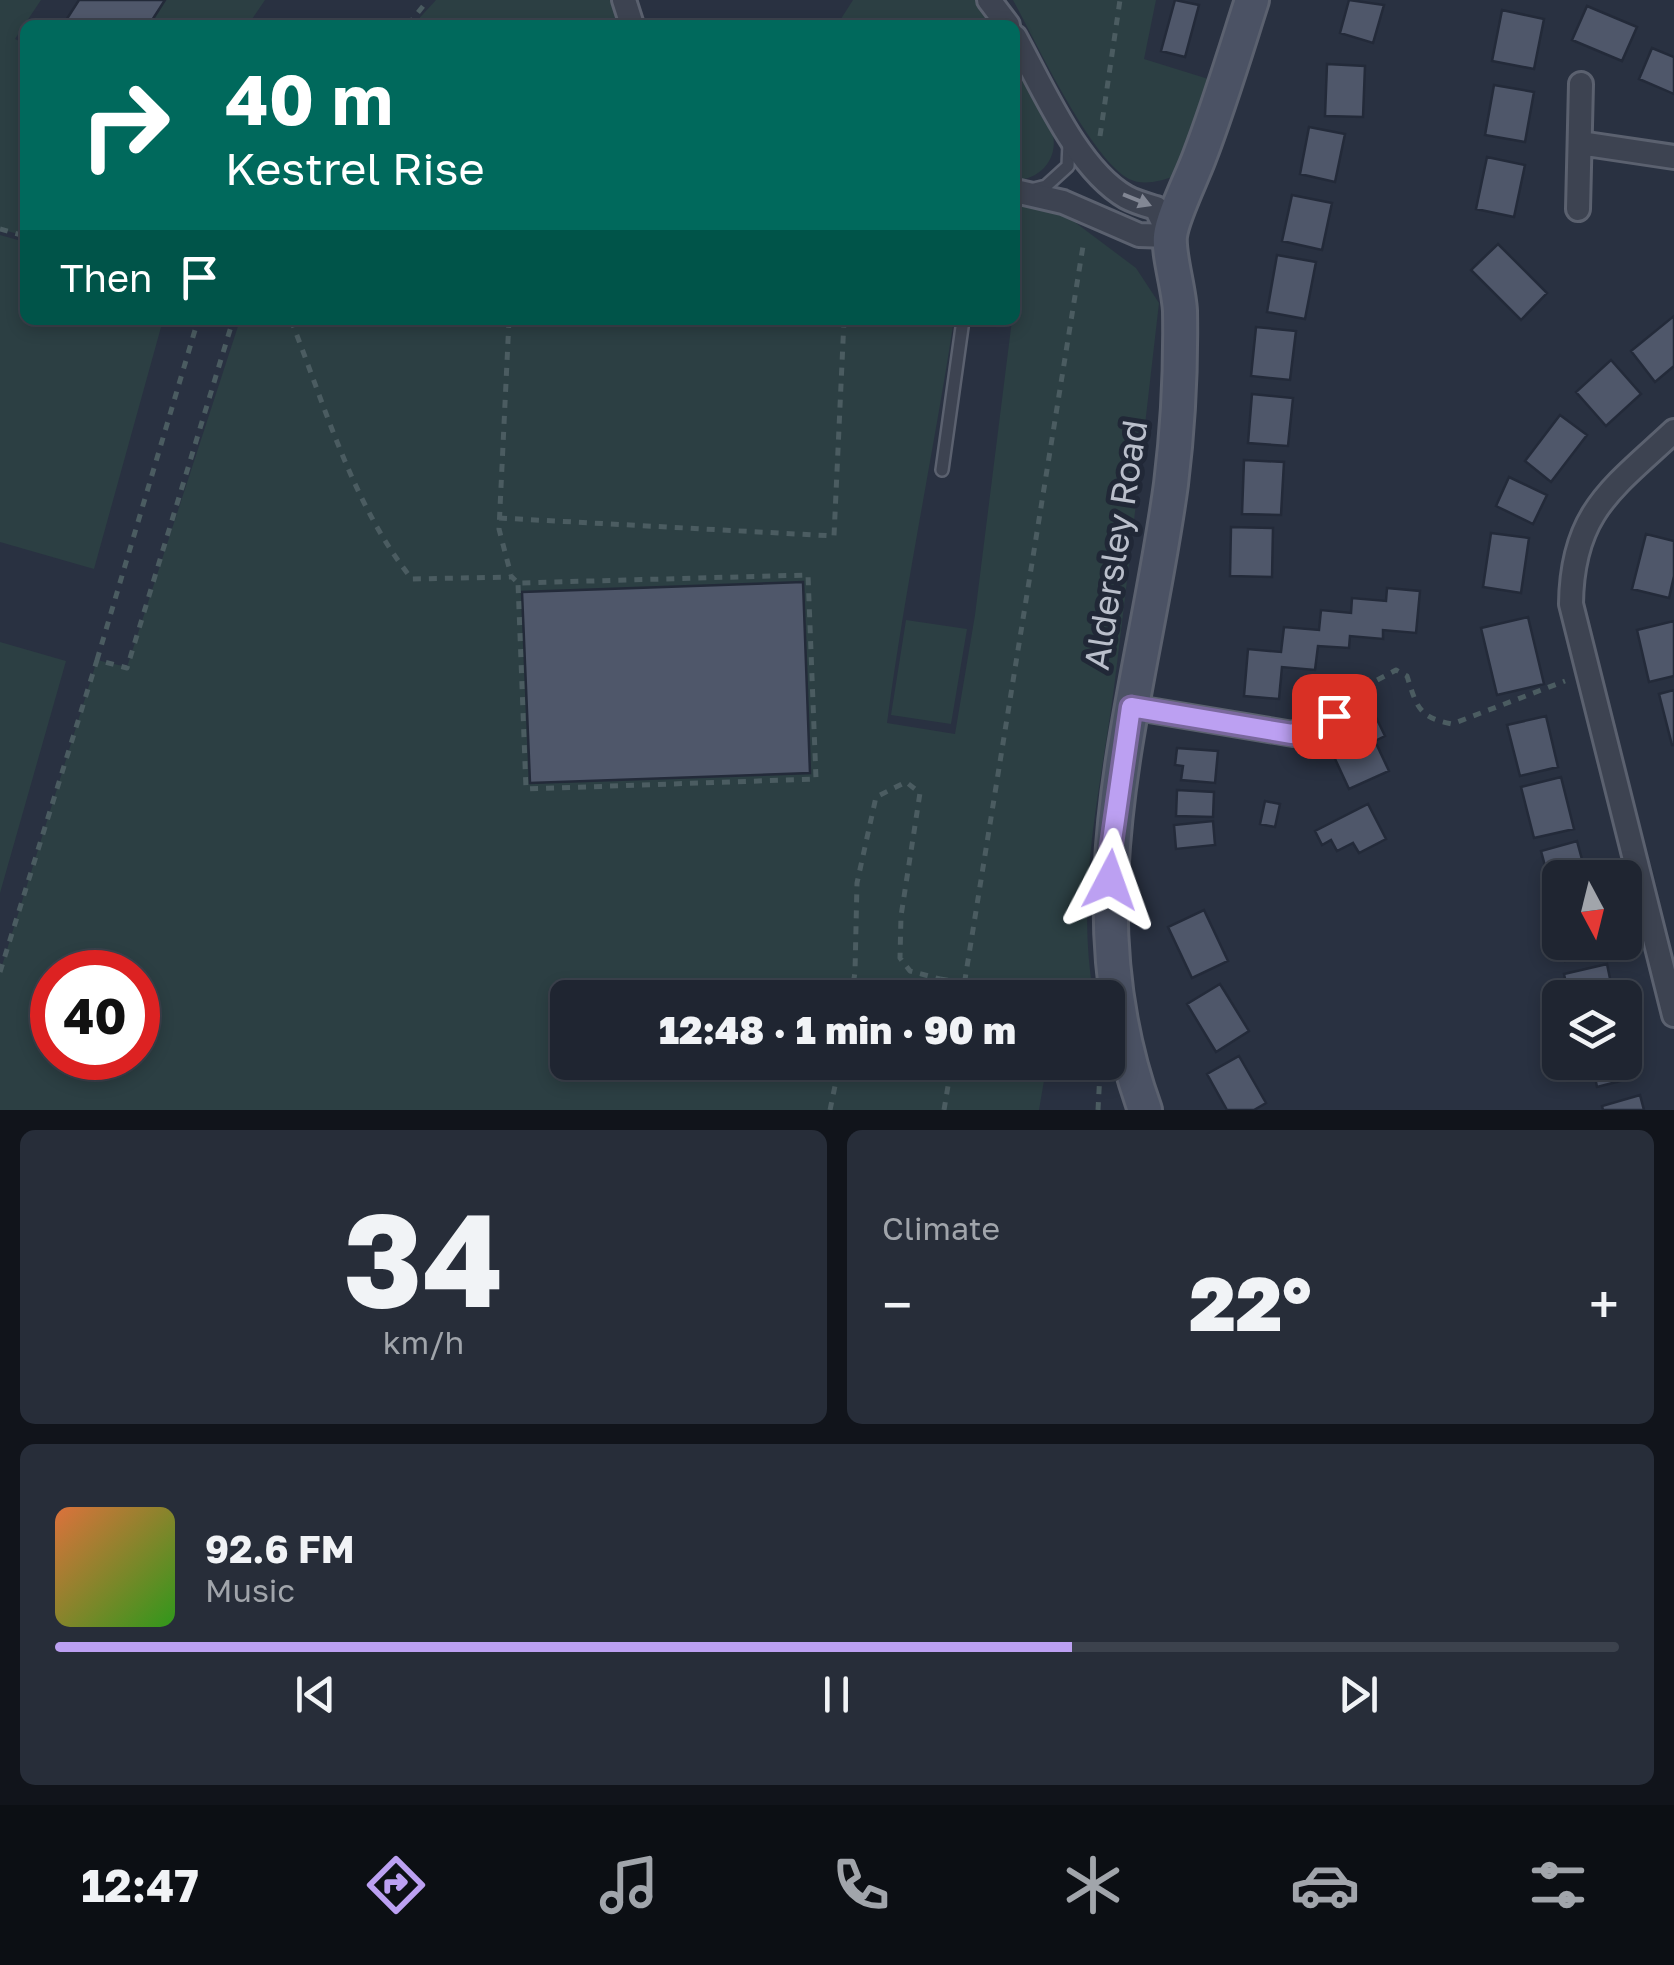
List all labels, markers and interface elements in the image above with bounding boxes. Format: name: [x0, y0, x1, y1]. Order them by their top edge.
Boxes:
text: 40 m: [225, 56, 393, 140]
icon: right: [60, 60, 190, 190]
text: Kestrel Rise: [225, 141, 485, 195]
one-way arrow: [1122, 193, 1152, 209]
icon: arrive: [172, 250, 227, 305]
text: Then: [60, 255, 152, 300]
street label: Aldersley Road: [1075, 417, 1155, 673]
pin: [1292, 674, 1377, 759]
icon: arrive: [1307, 689, 1362, 744]
position arrow: [1058, 828, 1162, 932]
north arrow: [1542, 860, 1642, 960]
map controls: [1542, 860, 1642, 1080]
speed limit sign: 40: [30, 950, 160, 1080]
button: layers: [1542, 980, 1642, 1080]
text: 12:48 · 1 min · 90 m: [659, 1007, 1016, 1052]
text: 34: [343, 1180, 504, 1336]
text: Climate: [882, 1209, 1000, 1247]
text: 22°: [1189, 1257, 1312, 1348]
text: −: [882, 1271, 912, 1337]
text: +: [1589, 1271, 1619, 1337]
text: km/h: [383, 1323, 464, 1361]
text: 92.6 FM: [205, 1526, 355, 1571]
text: Music: [205, 1571, 295, 1609]
icon: previous: [288, 1667, 343, 1722]
icon: pause: [809, 1667, 864, 1722]
icon: next: [1331, 1667, 1386, 1722]
icon: directions: [361, 1850, 431, 1920]
icon: music: [594, 1850, 664, 1920]
icon: phone: [826, 1850, 896, 1920]
icon: climate: [1058, 1850, 1128, 1920]
icon: car: [1290, 1850, 1360, 1920]
icon: filters: [1523, 1850, 1593, 1920]
text: 12:47: [81, 1858, 199, 1912]

